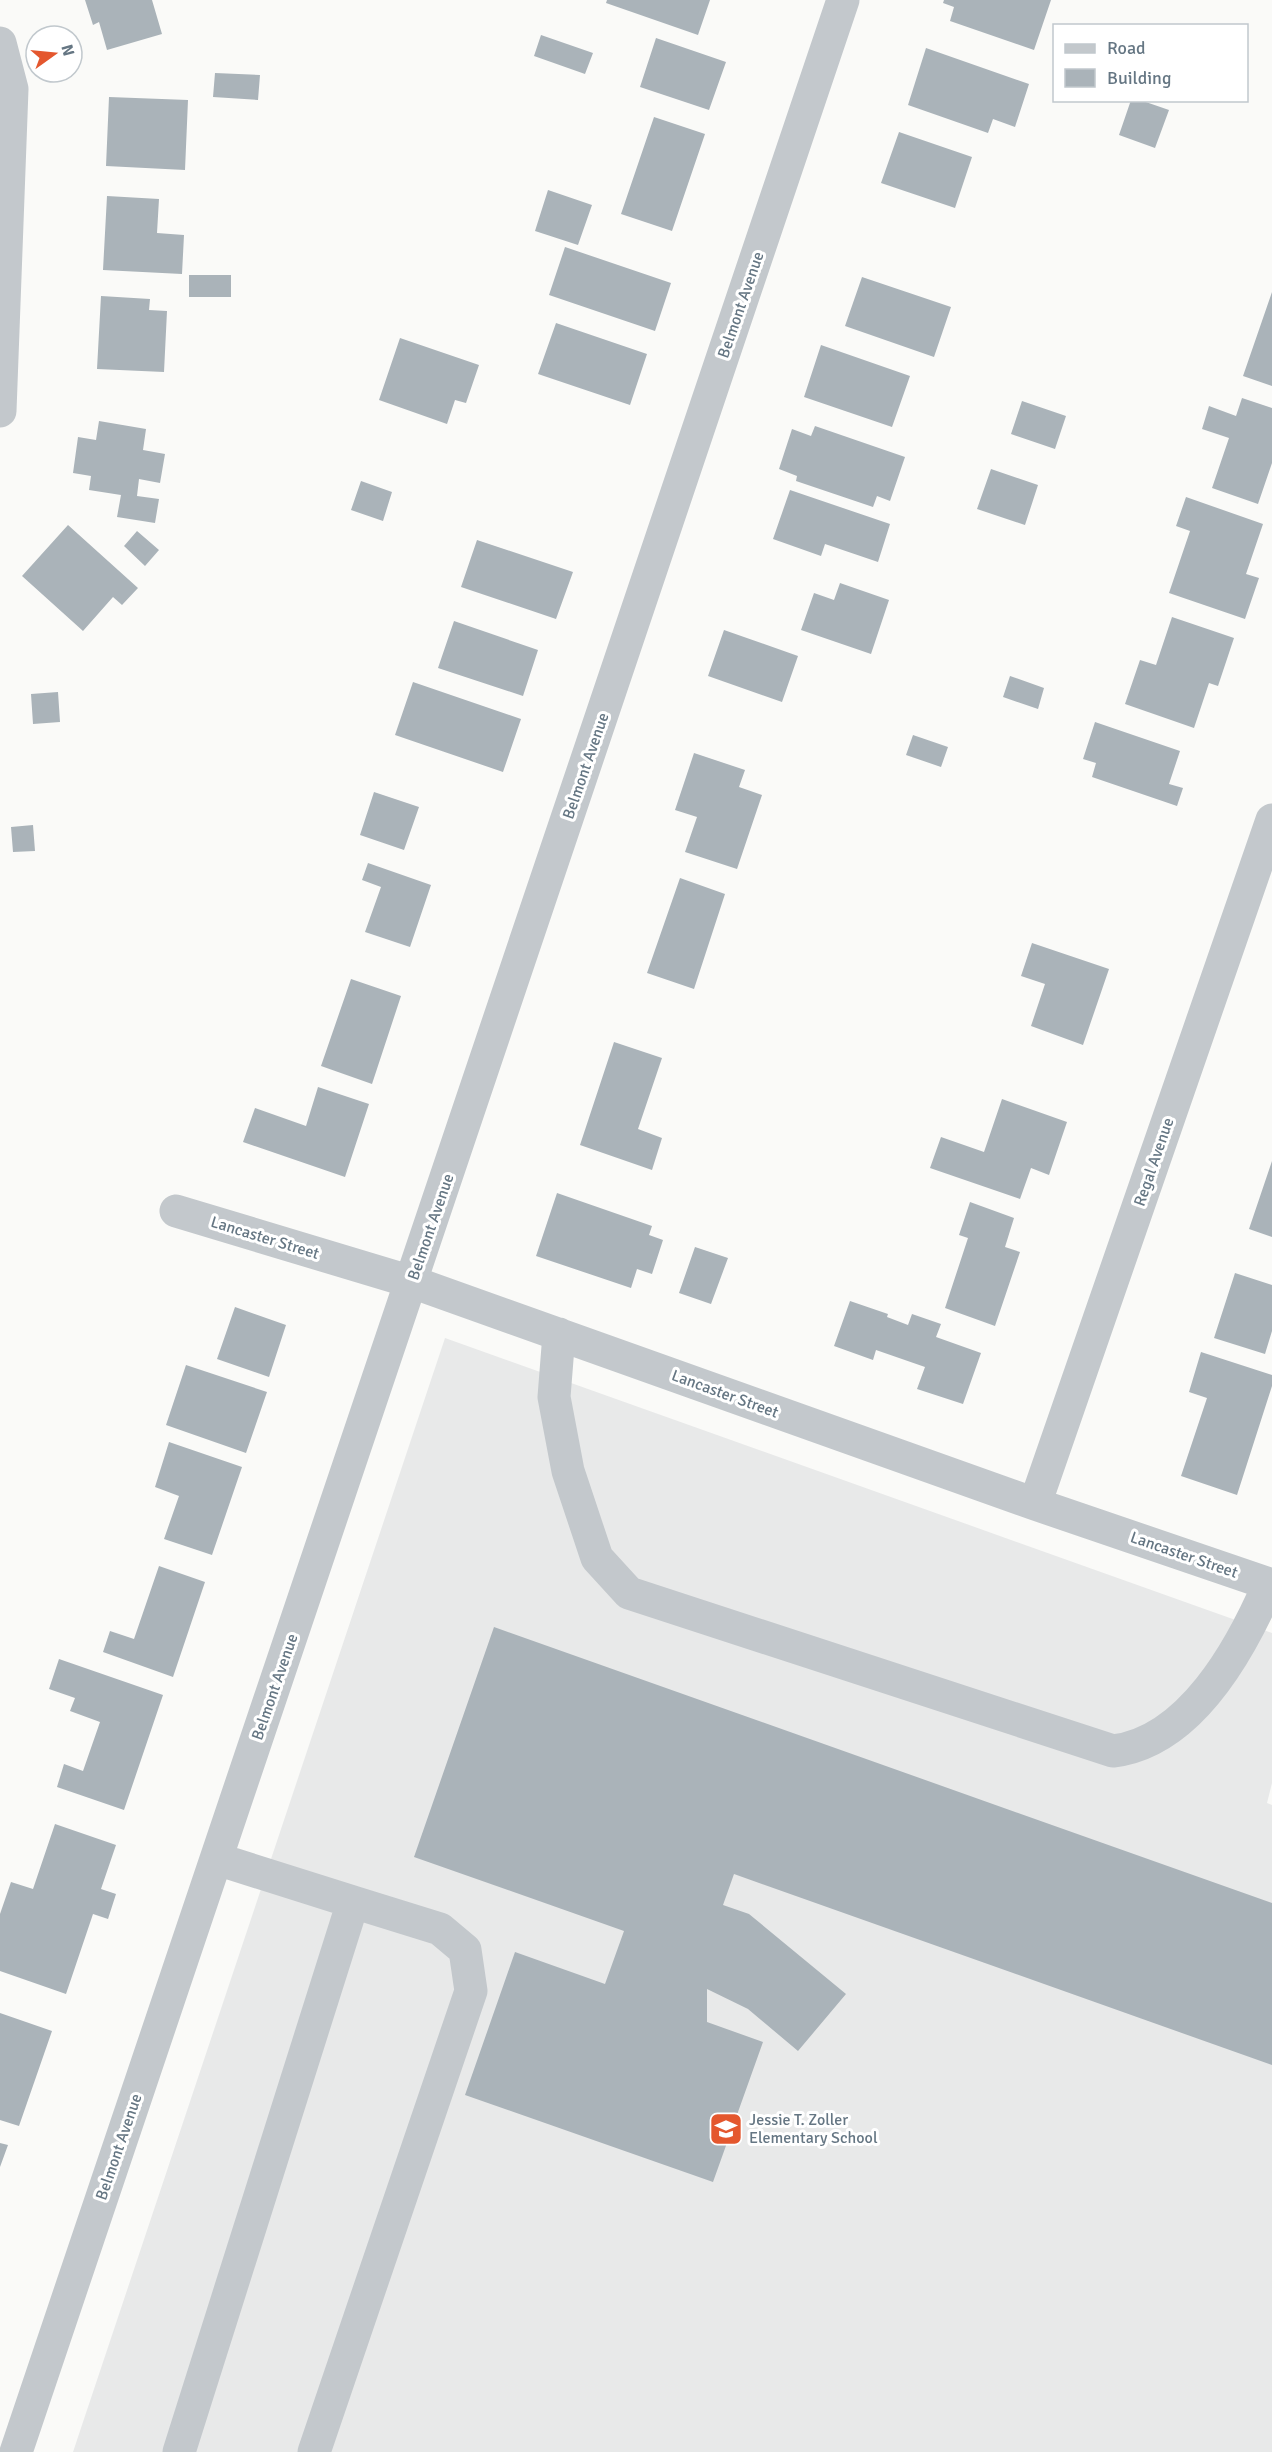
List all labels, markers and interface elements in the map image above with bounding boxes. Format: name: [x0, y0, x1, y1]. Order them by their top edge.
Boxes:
north arrow: [24, 24, 84, 84]
legend: [1053, 24, 1248, 102]
text: Road: [1107, 37, 1146, 59]
text: N: [56, 42, 79, 58]
text: Building: [1107, 67, 1171, 89]
street label: Belmont Avenue: [713, 249, 769, 361]
street label: Belmont Avenue: [558, 710, 614, 822]
street label: Regal Avenue: [1130, 1115, 1178, 1209]
street label: Belmont Avenue: [403, 1171, 459, 1283]
street label: Lancaster Street: [208, 1212, 322, 1264]
street label: Lancaster Street: [669, 1365, 782, 1423]
street label: Lancaster Street: [1128, 1527, 1241, 1583]
street label: Belmont Avenue: [247, 1631, 303, 1743]
street label: Belmont Avenue: [91, 2091, 147, 2203]
place label: Jessie T. Zoller Elementary School: [749, 2110, 878, 2148]
school or university icon: Jessie T. Zoller Elementary School: [708, 2111, 744, 2147]

